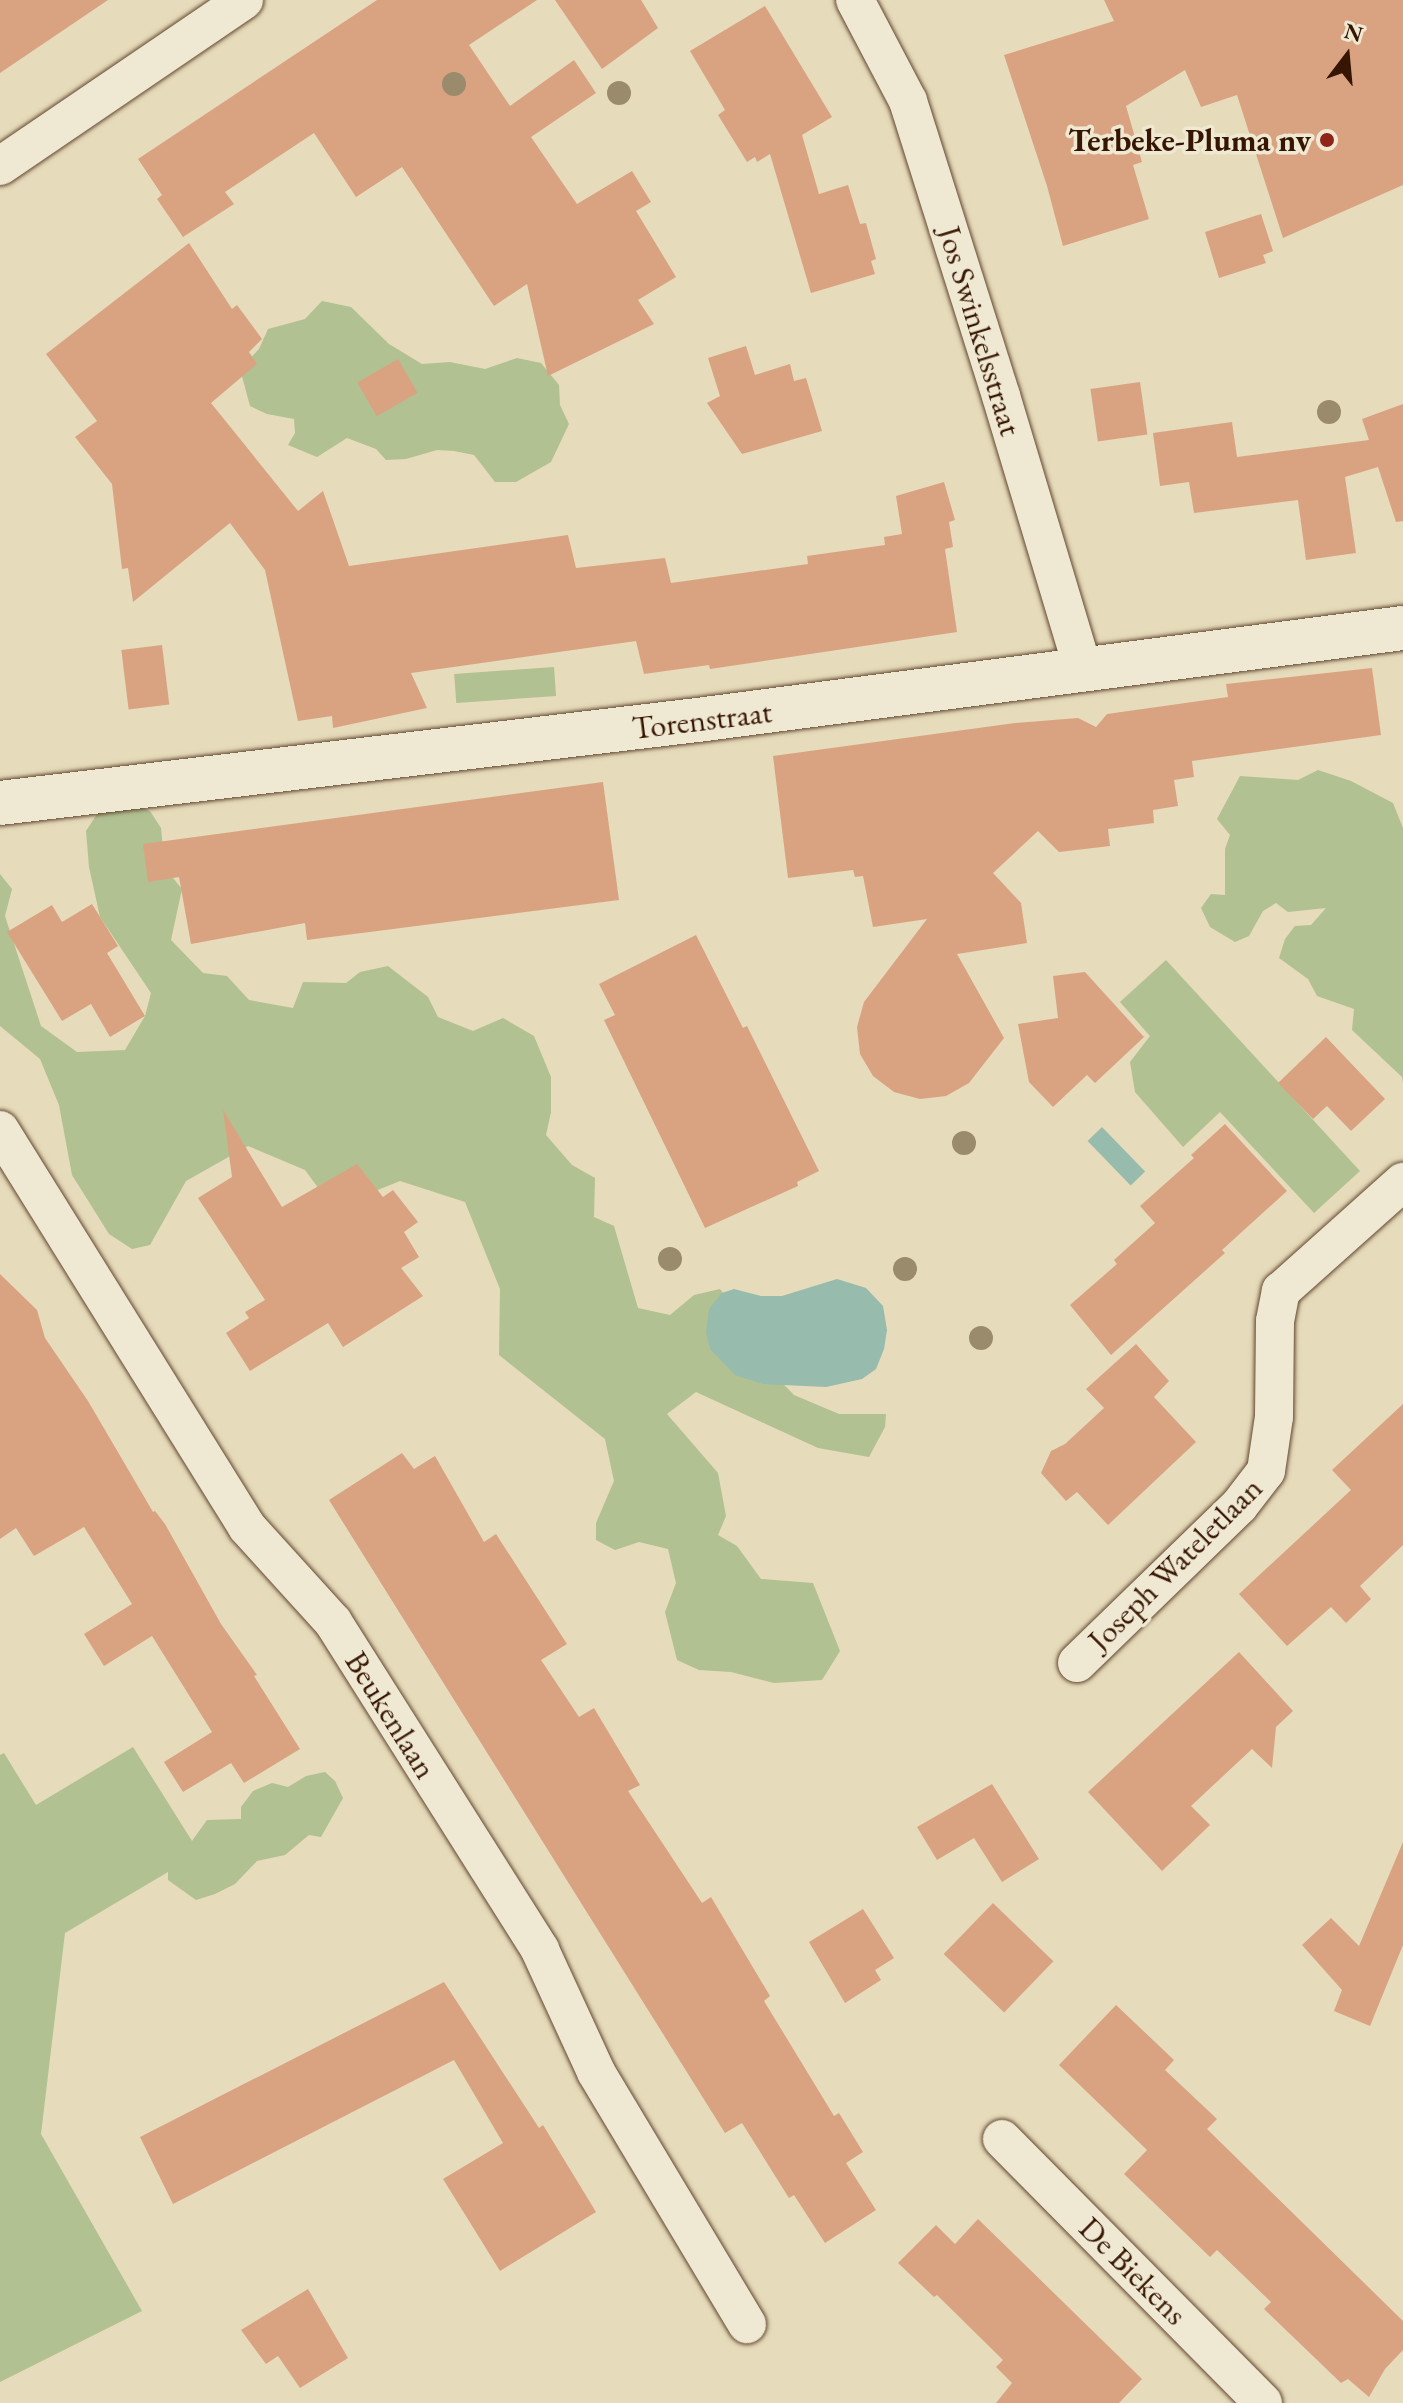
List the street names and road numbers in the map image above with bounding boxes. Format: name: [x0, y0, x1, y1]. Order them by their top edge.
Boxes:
street label: Jos Swinkelsstraat: [930, 222, 1030, 440]
street label: Torenstraat: [630, 692, 774, 748]
street label: Joseph Wateletlaan: [1080, 1469, 1270, 1659]
street label: Beukenlaan: [337, 1644, 445, 1786]
street label: De Biekens: [1071, 2209, 1195, 2333]

